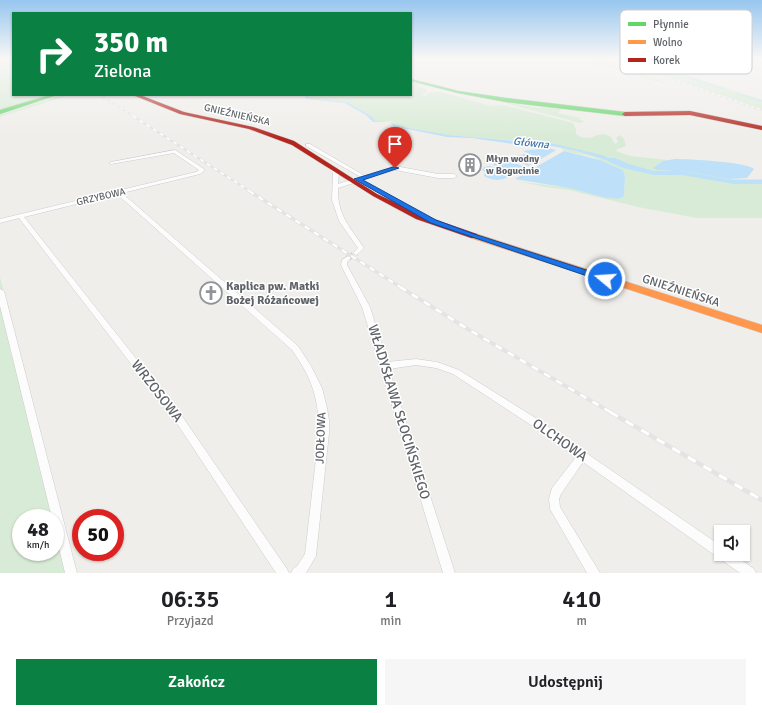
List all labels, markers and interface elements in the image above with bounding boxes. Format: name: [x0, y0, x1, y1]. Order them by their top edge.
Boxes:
legend: [620, 10, 752, 74]
text: Płynnie: [653, 18, 689, 31]
text: 350 m: [94, 26, 168, 60]
icon: right: [28, 28, 80, 80]
text: Wolno: [653, 36, 683, 49]
text: Korek: [653, 54, 680, 67]
text: Zielona: [94, 60, 151, 82]
street label: GNIEŹNIEŃSKA: [203, 101, 271, 128]
pin: [378, 127, 412, 168]
icon: arrive: [384, 133, 406, 155]
water label: Główna: [512, 135, 550, 151]
building icon: Młyn wodny w Bogucinie: [457, 152, 483, 178]
place label: Młyn wodny w Bogucinie: [486, 153, 539, 177]
street label: GRZYBOWA: [75, 186, 127, 208]
position arrow: [584, 258, 626, 300]
street label: GNIEŹNIEŃSKA: [640, 271, 722, 311]
place label: Kaplica pw. Matki Bożej Różańcowej: [226, 279, 319, 308]
church icon: Kaplica pw. Matki Bożej Różańcowej: [198, 280, 224, 306]
street label: WŁADYSŁAWA SŁOCIŃSKIEGO: [364, 322, 434, 502]
street label: WRZOSOWA: [128, 357, 187, 426]
street label: JODŁOWA: [313, 411, 329, 464]
street label: OLCHOWA: [529, 415, 591, 465]
speed limit sign: 50: [72, 509, 124, 561]
text: 48: [27, 517, 49, 542]
map controls: [714, 525, 750, 561]
button: sound: [714, 525, 750, 561]
text: km/h: [27, 539, 49, 551]
text: 06:35: [161, 584, 219, 614]
text: 1: [384, 584, 397, 614]
text: 410: [562, 584, 601, 614]
text: Przyjazd: [167, 613, 214, 629]
text: min: [380, 613, 401, 629]
text: m: [576, 613, 587, 629]
button: Zakończ: [16, 659, 377, 705]
button: Udostępnij: [385, 659, 746, 705]

